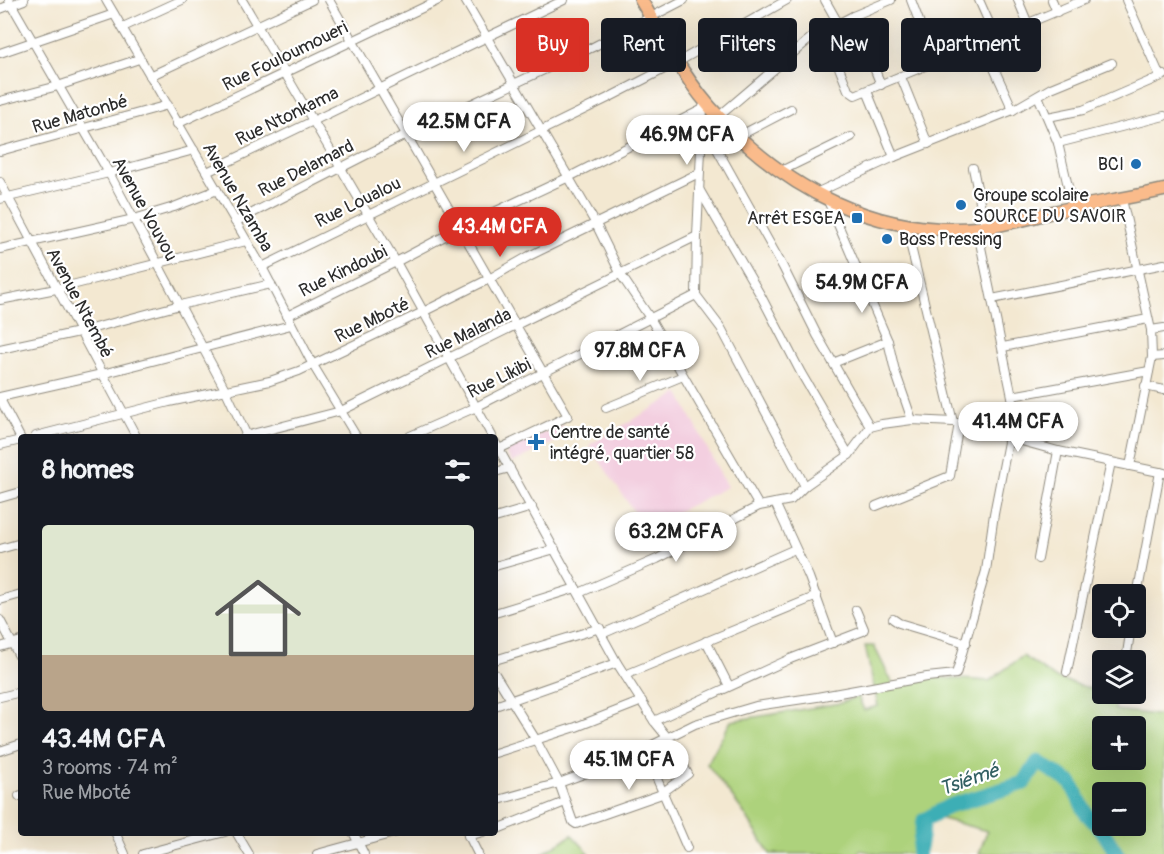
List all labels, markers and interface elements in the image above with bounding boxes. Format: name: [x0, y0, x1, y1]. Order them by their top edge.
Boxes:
street label: Rue Fouloumoueri: [219, 16, 352, 97]
chip: Buy: [516, 18, 589, 72]
chip: Rent: [601, 18, 686, 72]
chip: Filters: [698, 18, 797, 72]
chip: New: [809, 18, 889, 72]
chip: Apartment: [901, 18, 1041, 72]
street label: Rue Ntonkama: [232, 82, 342, 151]
street label: Rue Matonbé: [30, 90, 131, 139]
pin: 42.5M CFA: [395, 102, 533, 153]
text: 42.5M CFA: [417, 109, 511, 134]
pin: 46.9M CFA: [618, 115, 756, 166]
text: 46.9M CFA: [640, 122, 734, 147]
street label: Rue Delamard: [255, 135, 358, 202]
street label: Avenue Nzamba: [197, 139, 278, 256]
street label: Avenue Vouvou: [106, 153, 183, 265]
place label: BCI: [1098, 153, 1124, 176]
marker: BCI: [1129, 157, 1143, 171]
street label: Rue Loualou: [312, 172, 405, 233]
place label: Groupe scolaire SOURCE DU SAVOIR: [973, 184, 1126, 228]
marker: Groupe scolaire SOURCE DU SAVOIR: [954, 198, 968, 212]
pin: 43.4M CFA: [431, 207, 569, 258]
place label: Arrêt ESGEA: [747, 207, 845, 230]
marker: Arrêt ESGEA: [850, 211, 864, 225]
text: 43.4M CFA: [453, 214, 547, 239]
place label: Boss Pressing: [899, 228, 1002, 251]
marker: Boss Pressing: [880, 232, 894, 246]
street label: Rue Kindoubi: [295, 240, 391, 303]
street label: Avenue Ntembé: [41, 244, 118, 362]
pin: 54.9M CFA: [793, 263, 931, 314]
text: 54.9M CFA: [815, 270, 909, 295]
street label: Rue Mboté: [331, 292, 413, 348]
street label: Rue Malanda: [421, 303, 515, 364]
pin: 97.8M CFA: [571, 331, 709, 382]
text: 97.8M CFA: [594, 338, 686, 363]
street label: Rue Likibi: [463, 353, 535, 404]
pin: 41.4M CFA: [949, 402, 1087, 453]
text: 41.4M CFA: [972, 409, 1064, 434]
place label: Centre de santé intégré, quartier 58: [550, 421, 694, 465]
marker: Centre de santé intégré, quartier 58: [527, 433, 545, 451]
text: 8 homes: [42, 454, 134, 486]
icon: filters: [441, 454, 474, 487]
pin: 63.2M CFA: [607, 512, 745, 563]
text: 63.2M CFA: [629, 519, 723, 544]
icon: home: [204, 564, 312, 672]
map controls: [1092, 584, 1146, 836]
button: locate: [1092, 584, 1146, 638]
button: layers: [1092, 650, 1146, 704]
button: +: [1092, 716, 1146, 770]
text: 43.4M CFA: [42, 723, 165, 755]
pin: 45.1M CFA: [560, 740, 698, 791]
text: 45.1M CFA: [584, 747, 674, 772]
text: 3 rooms · 74 m²: [42, 755, 178, 780]
water label: Tsiémé: [936, 757, 1004, 801]
text: Rue Mboté: [42, 780, 132, 805]
button: −: [1092, 782, 1146, 836]

